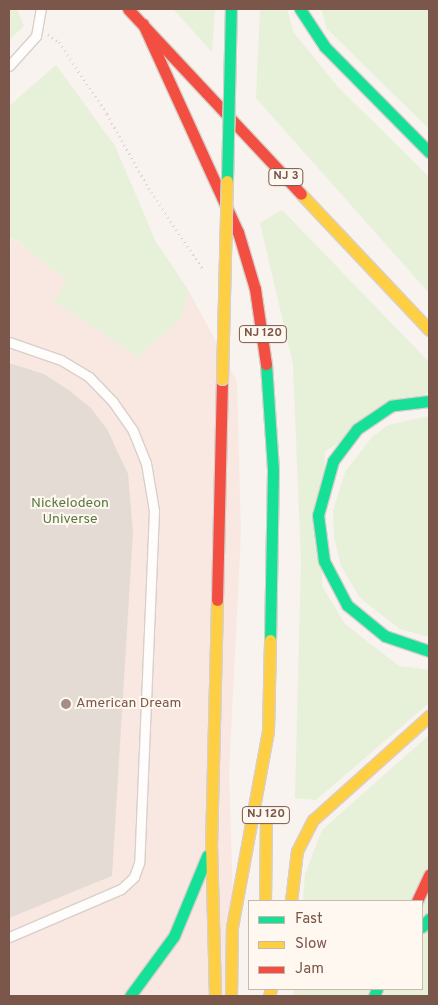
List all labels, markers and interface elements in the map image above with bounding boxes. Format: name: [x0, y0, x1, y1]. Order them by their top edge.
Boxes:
road number: NJ 3: [267, 168, 305, 186]
road number: NJ 120: [238, 324, 288, 344]
park label: Nickelodeon Universe: [31, 496, 109, 528]
place label: American Dream: [76, 696, 181, 712]
marker: American Dream: [60, 698, 72, 710]
road number: NJ 120: [241, 806, 291, 824]
legend: [248, 900, 423, 990]
text: Fast: [295, 910, 323, 929]
text: Slow: [295, 935, 327, 954]
text: Jam: [295, 960, 324, 979]

